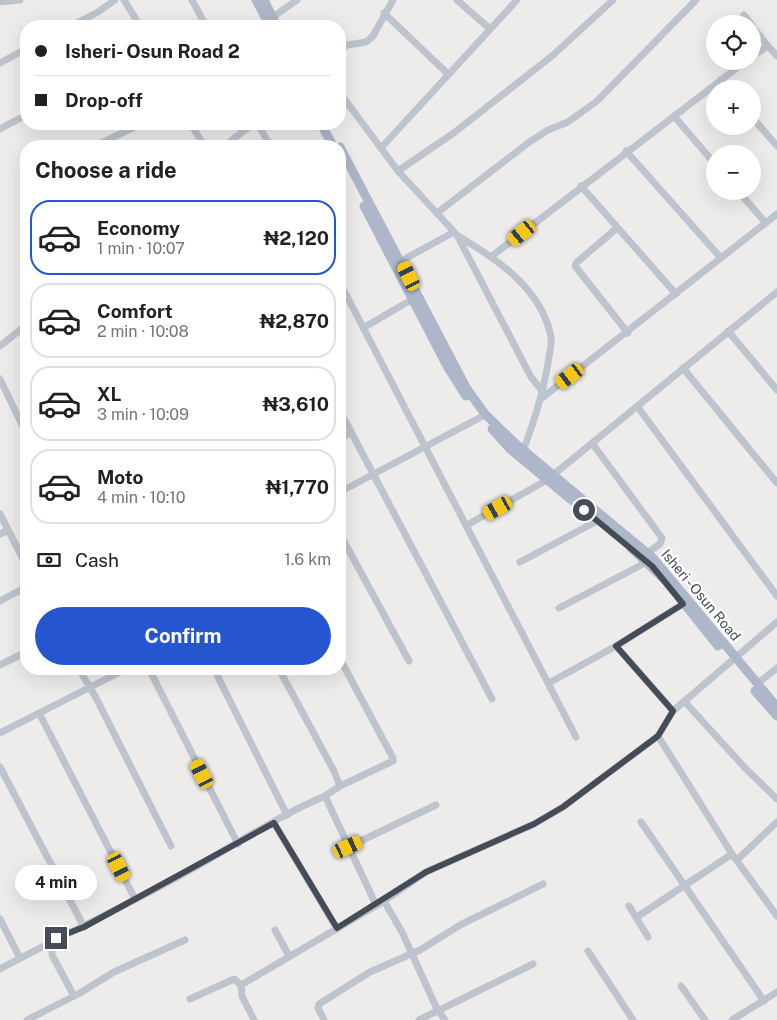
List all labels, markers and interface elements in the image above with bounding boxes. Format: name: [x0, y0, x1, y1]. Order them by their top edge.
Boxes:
map controls: [706, 15, 761, 200]
button: locate: [706, 15, 761, 70]
text: Isheri- Osun Road 2: [65, 40, 240, 62]
button: +: [706, 80, 761, 135]
text: Drop-off: [65, 89, 142, 111]
button: −: [706, 145, 761, 200]
text: Choose a ride: [35, 157, 177, 183]
icon: car: [37, 215, 82, 260]
text: Economy: [97, 217, 180, 239]
car: [505, 218, 538, 248]
text: ₦2,120: [263, 227, 329, 249]
text: 1 min · 10:07: [97, 239, 185, 258]
car: [395, 259, 422, 293]
icon: car: [37, 298, 82, 343]
text: Comfort: [97, 300, 173, 322]
text: ₦2,870: [259, 310, 329, 332]
text: 2 min · 10:08: [97, 322, 189, 341]
car: [553, 361, 586, 391]
icon: car: [37, 381, 82, 426]
text: XL: [97, 383, 122, 405]
text: ₦3,610: [262, 393, 329, 415]
text: 3 min · 10:09: [97, 405, 189, 424]
icon: car: [37, 464, 82, 509]
text: Moto: [97, 466, 143, 488]
text: ₦1,770: [265, 476, 329, 498]
text: 4 min · 10:10: [97, 488, 186, 507]
car: [481, 494, 514, 522]
route start: [573, 499, 595, 521]
icon: cash: [35, 546, 63, 574]
street label: Isheri - Osun Road: [658, 546, 744, 644]
text: Cash: [75, 549, 119, 571]
text: 1.6 km: [284, 550, 331, 569]
button: Confirm: [35, 607, 331, 665]
car: [188, 757, 215, 791]
car: [331, 834, 364, 860]
car: [105, 850, 132, 884]
callout: 4 min: [15, 866, 97, 900]
text: 4 min: [35, 873, 77, 892]
route end: [45, 927, 67, 949]

